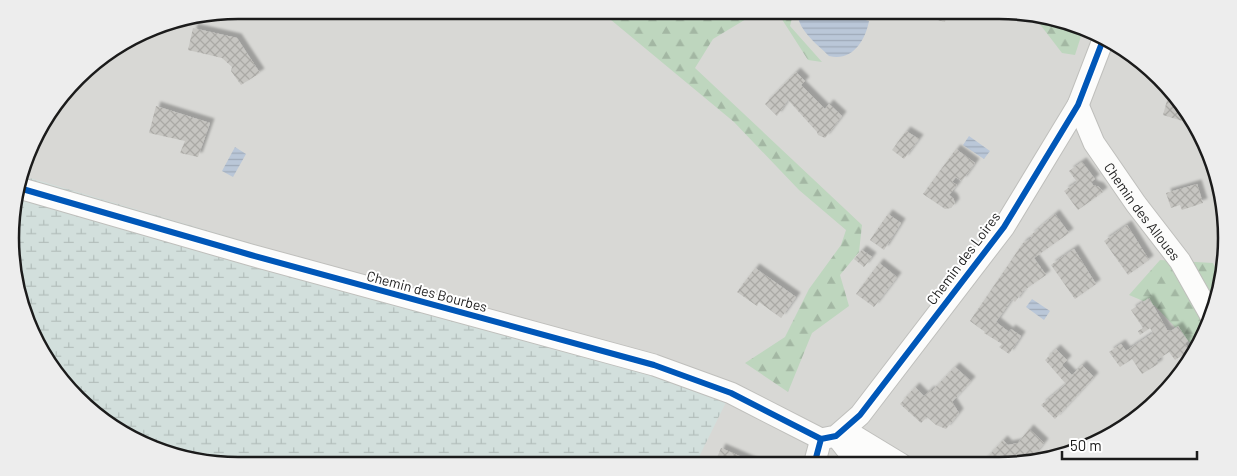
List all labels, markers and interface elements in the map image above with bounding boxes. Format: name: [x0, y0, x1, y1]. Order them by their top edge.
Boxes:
street label: Chemin des Alloues: [1101, 159, 1185, 264]
street label: Chemin des Loires: [923, 208, 1004, 308]
street label: Chemin des Bourbes: [365, 267, 489, 315]
scale bar: [1062, 428, 1197, 460]
text: 50 m: [1070, 436, 1102, 454]

